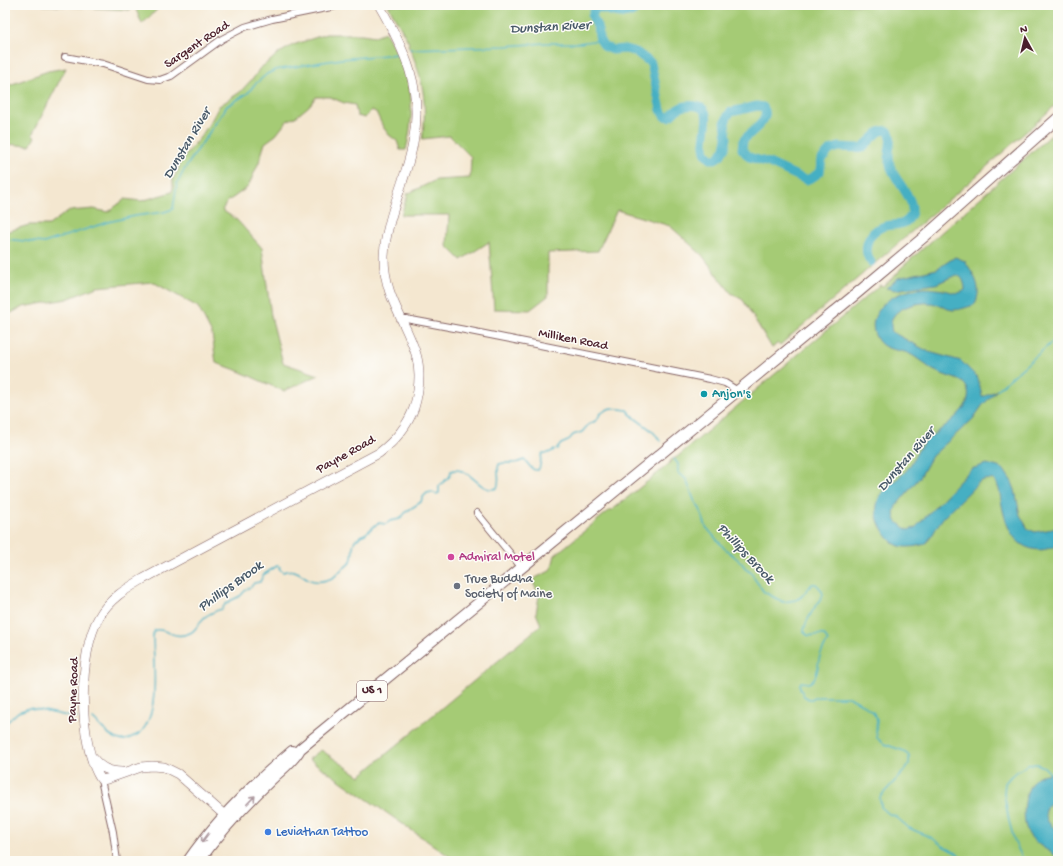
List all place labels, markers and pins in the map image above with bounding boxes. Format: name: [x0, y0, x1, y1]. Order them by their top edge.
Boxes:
place label: Anjon's: [712, 387, 752, 402]
marker: Anjon's: [699, 389, 709, 399]
place label: Admiral Motel: [459, 550, 535, 565]
marker: Admiral Motel: [446, 552, 456, 562]
place label: True Buddha Society of Maine: [464, 572, 553, 602]
marker: True Buddha Society of Maine: [452, 581, 462, 591]
place label: Leviathan Tattoo: [276, 825, 369, 840]
marker: Leviathan Tattoo: [263, 827, 273, 837]

